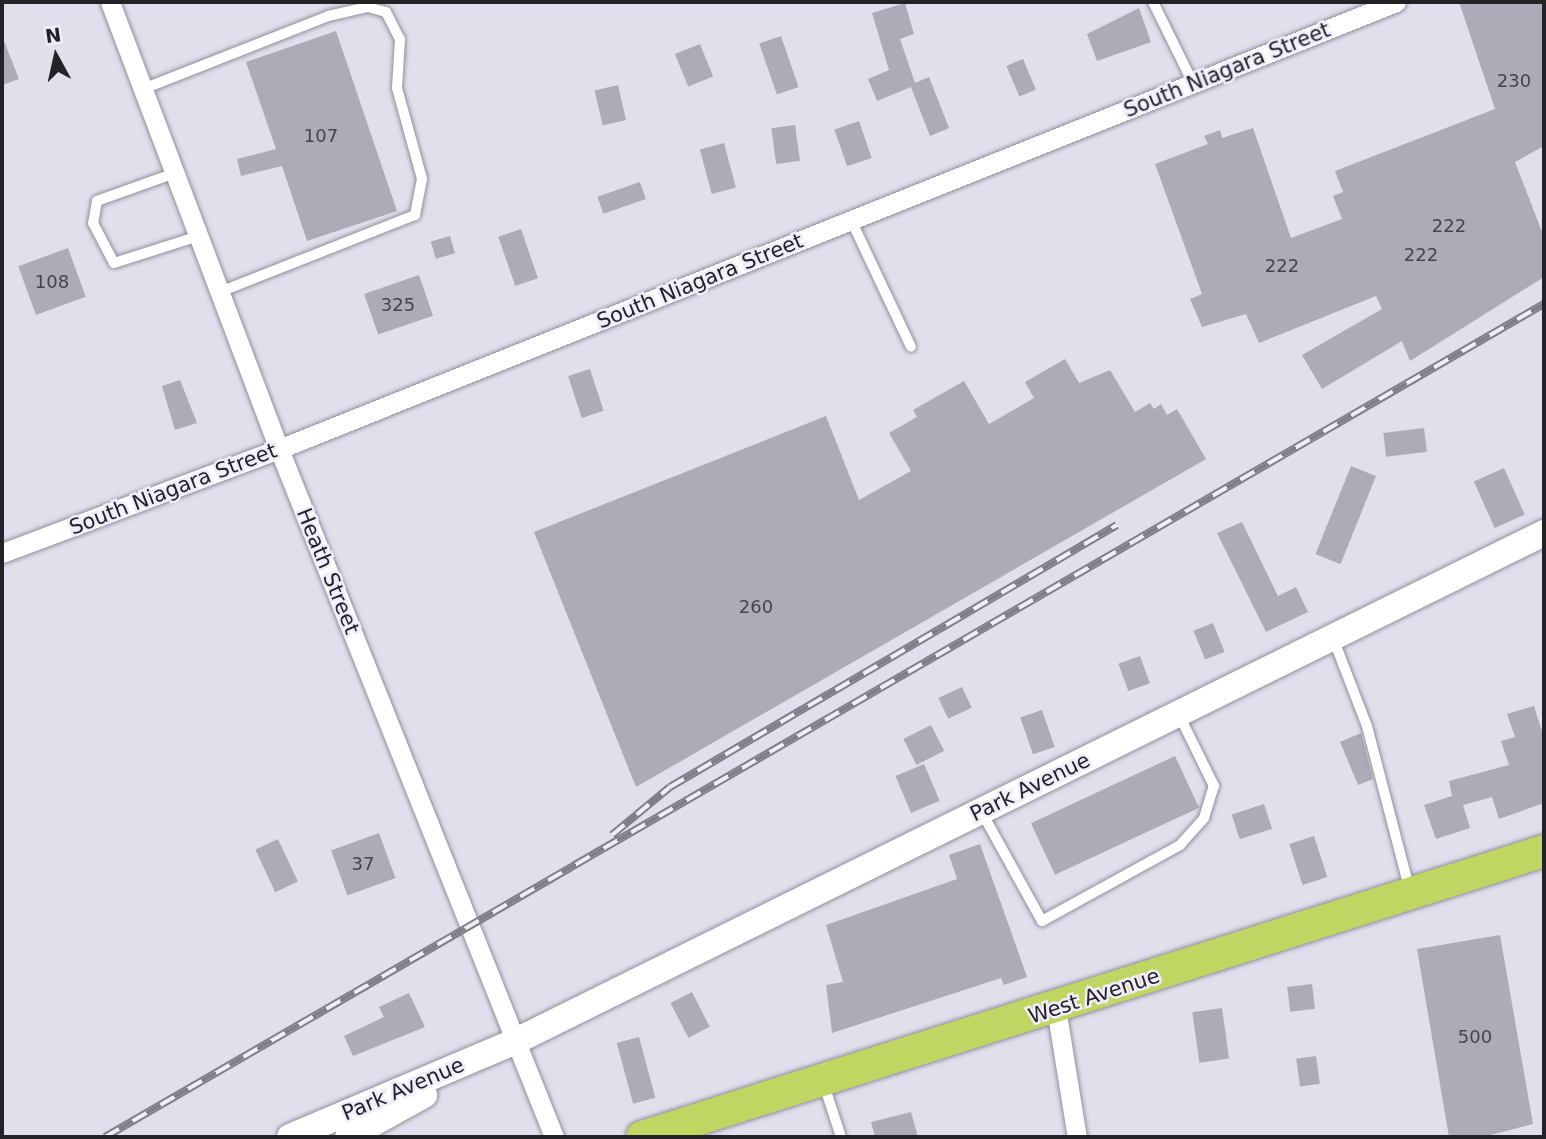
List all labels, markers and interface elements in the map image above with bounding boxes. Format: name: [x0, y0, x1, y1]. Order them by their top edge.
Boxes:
street label: South Niagara Street: [1120, 17, 1334, 123]
north arrow: [21, 21, 91, 91]
text: N: [44, 23, 62, 47]
house number: 230: [1497, 70, 1531, 92]
house number: 107: [304, 125, 338, 147]
house number: 222: [1432, 215, 1466, 237]
street label: South Niagara Street: [593, 228, 807, 334]
house number: 222: [1404, 244, 1438, 266]
house number: 222: [1265, 255, 1299, 277]
house number: 108: [35, 271, 69, 293]
house number: 325: [381, 294, 415, 316]
street label: South Niagara Street: [66, 438, 280, 540]
street label: Heath Street: [291, 504, 365, 638]
house number: 260: [739, 596, 773, 618]
street label: Park Avenue: [966, 747, 1094, 827]
house number: 37: [352, 853, 374, 875]
street label: West Avenue: [1025, 963, 1163, 1029]
house number: 500: [1458, 1026, 1492, 1048]
street label: Park Avenue: [338, 1052, 468, 1126]

